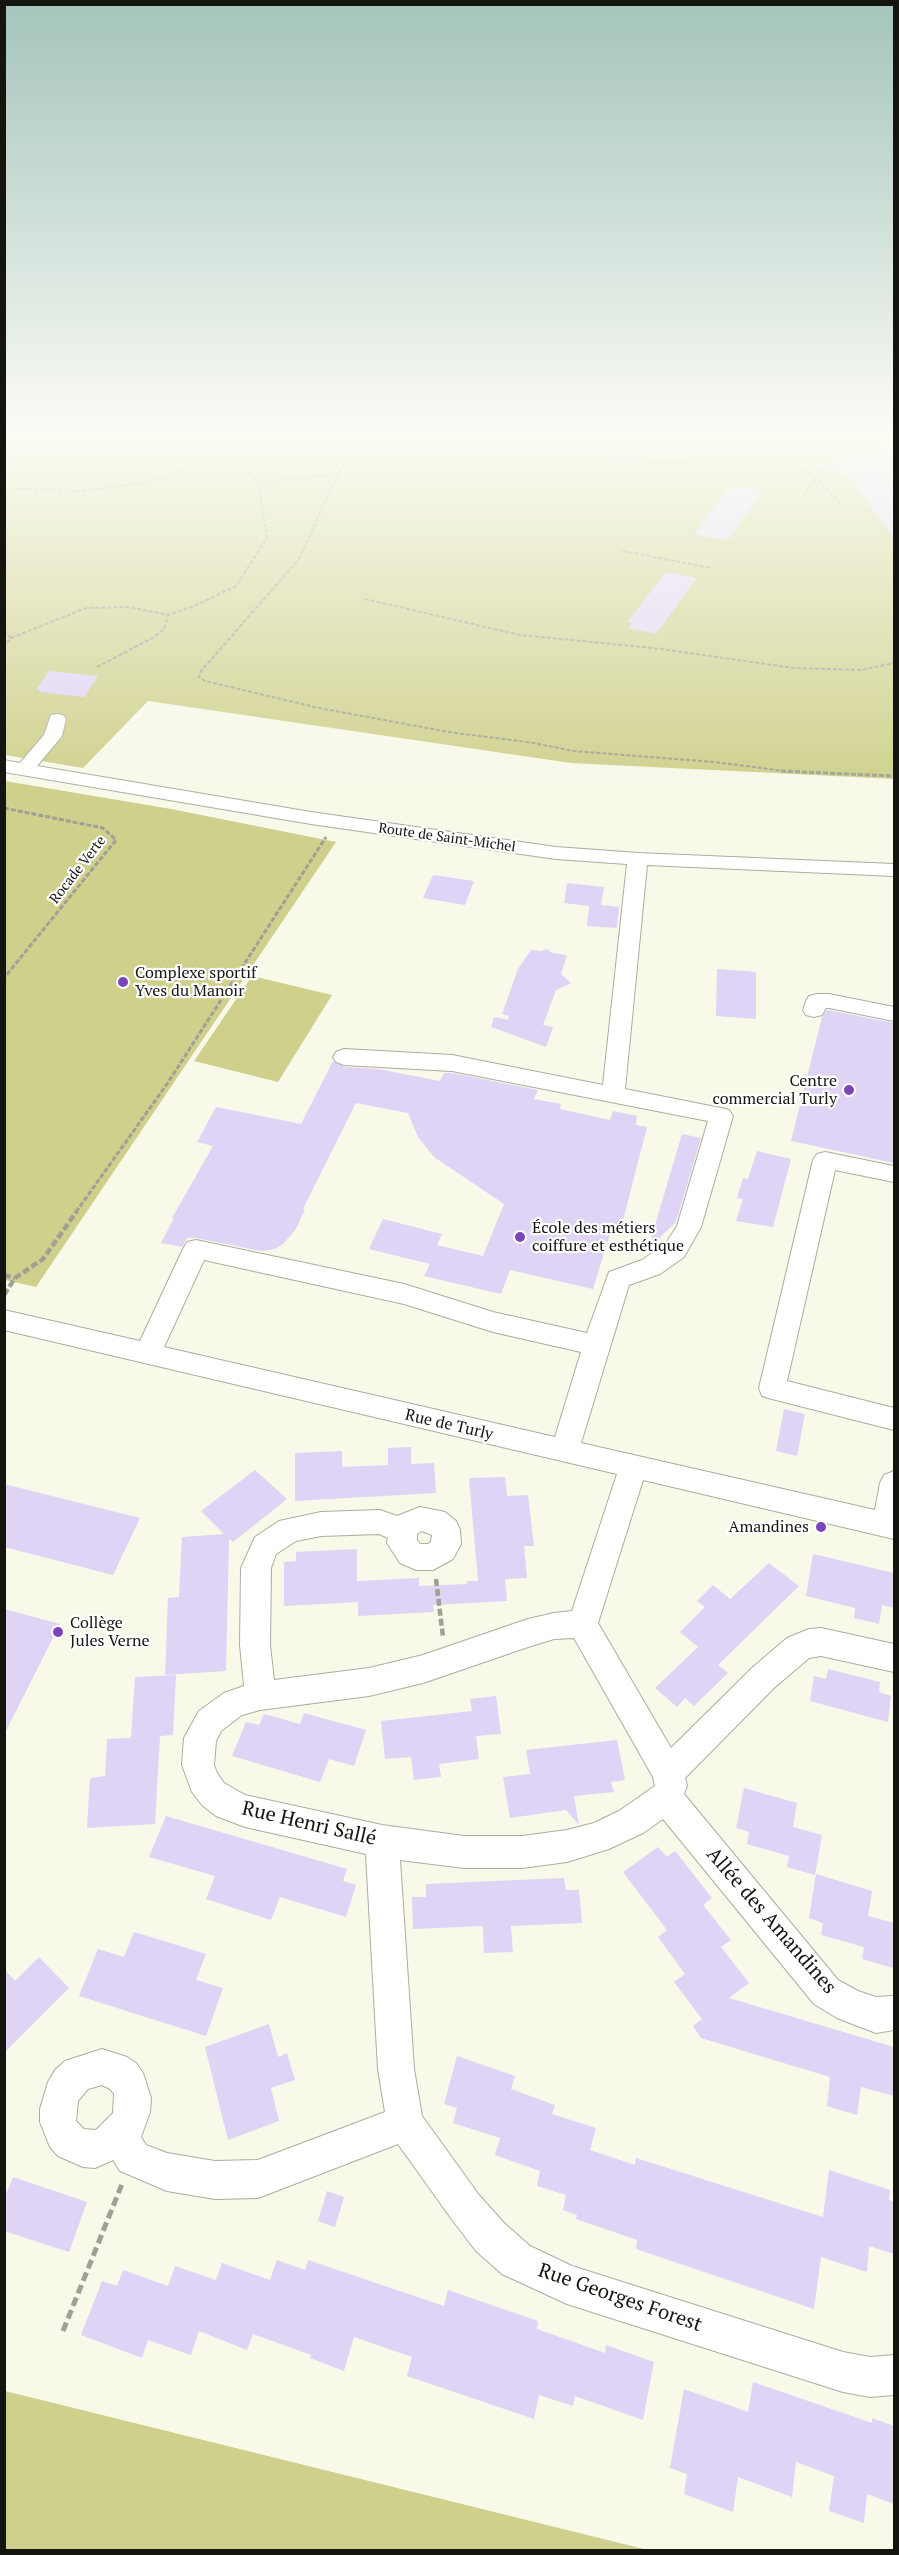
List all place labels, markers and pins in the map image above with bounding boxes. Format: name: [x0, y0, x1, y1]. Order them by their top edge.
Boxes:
place label: Complexe sportif Yves du Manoir: [135, 963, 256, 1001]
marker: Complexe sportif Yves du Manoir: [116, 975, 130, 989]
place label: Centre commercial Turly: [712, 1071, 837, 1109]
marker: Centre commercial Turly: [842, 1083, 856, 1097]
place label: École des métiers coiffure et esthétique: [532, 1218, 684, 1256]
marker: École des métiers coiffure et esthétique: [513, 1230, 527, 1244]
place label: Amandines: [729, 1517, 809, 1537]
marker: Amandines: [814, 1520, 828, 1534]
place label: Collège Jules Verne: [70, 1613, 150, 1651]
marker: Collège Jules Verne: [51, 1625, 65, 1639]

